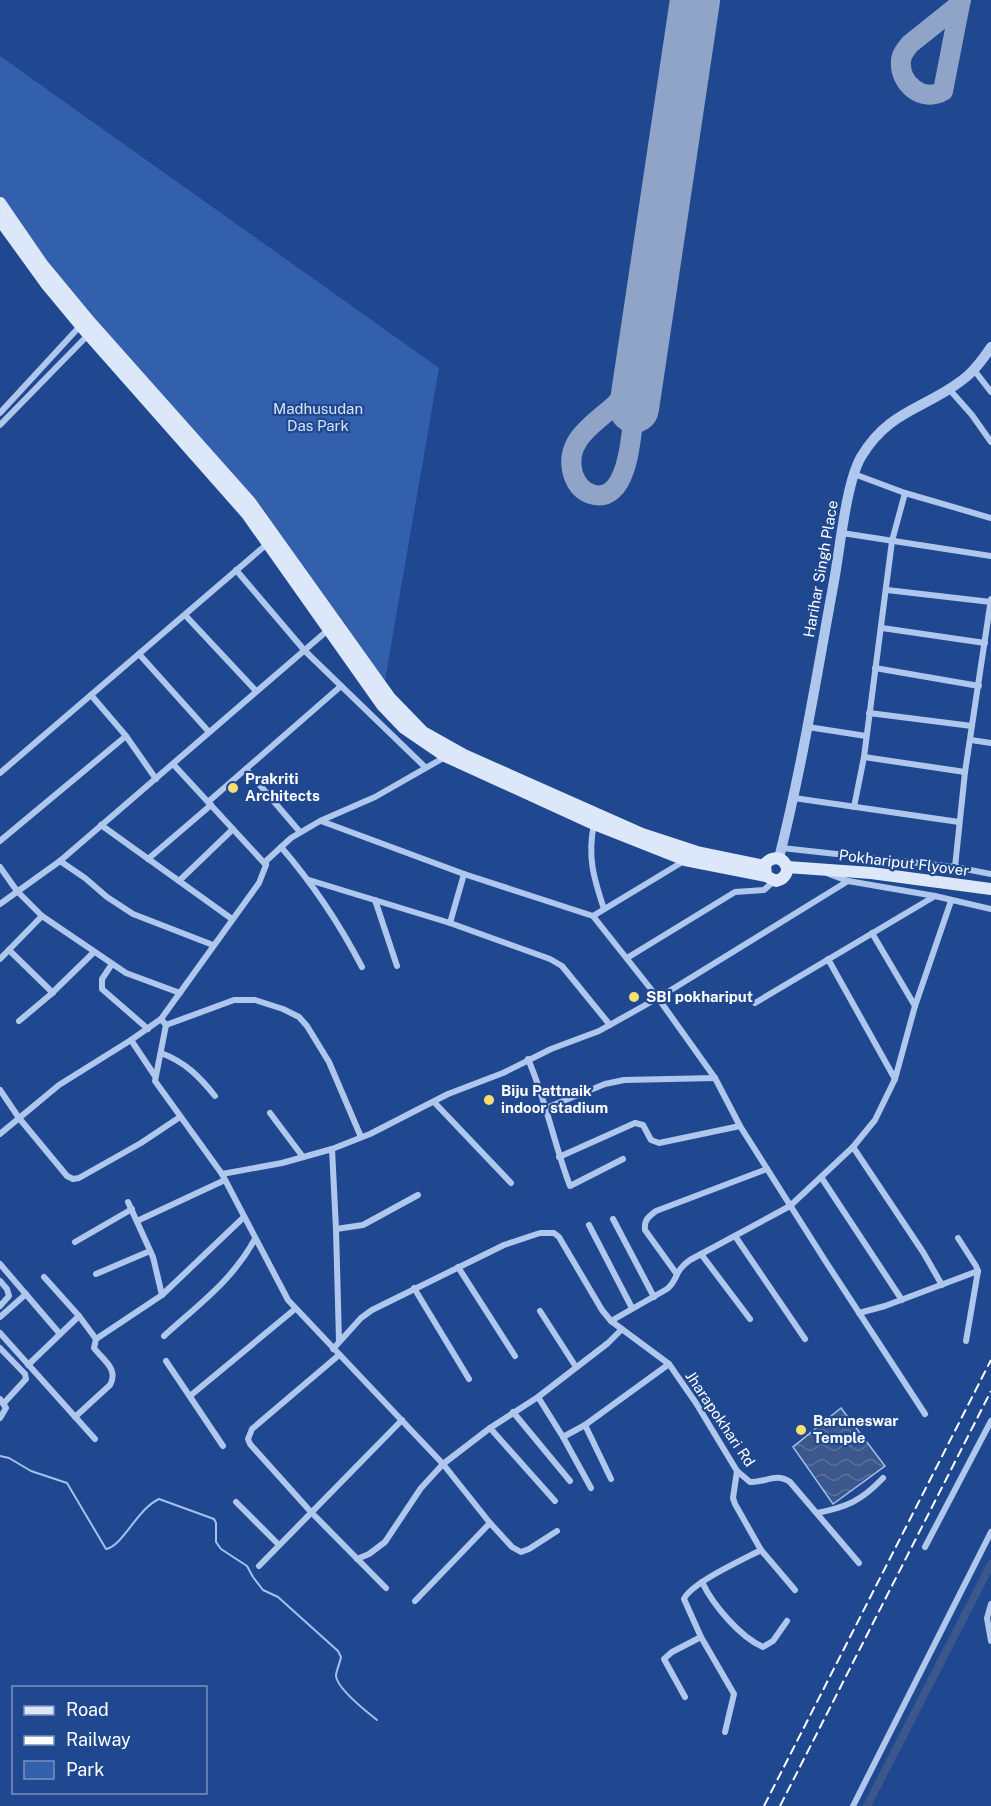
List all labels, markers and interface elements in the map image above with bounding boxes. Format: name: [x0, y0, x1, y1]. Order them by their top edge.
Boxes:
park label: Madhusudan Das Park: [273, 400, 363, 434]
street label: Harihar Singh Place: [800, 499, 841, 639]
place label: Prakriti Architects: [245, 770, 320, 804]
marker: Prakriti Architects: [226, 781, 240, 795]
street label: Pokhariput Flyover: [838, 846, 970, 879]
place label: SBI pokhariput: [646, 988, 753, 1005]
marker: SBI pokhariput: [627, 990, 641, 1004]
place label: Biju Pattnaik indoor stadium: [501, 1082, 608, 1116]
marker: Biju Pattnaik indoor stadium: [482, 1093, 496, 1107]
street label: Jharapokhari Rd: [682, 1368, 759, 1470]
place label: Baruneswar Temple: [813, 1412, 899, 1446]
marker: Baruneswar Temple: [794, 1423, 808, 1437]
legend: [12, 1686, 207, 1794]
text: Road: [66, 1699, 109, 1720]
text: Railway: [66, 1729, 131, 1750]
text: Park: [66, 1759, 104, 1780]

